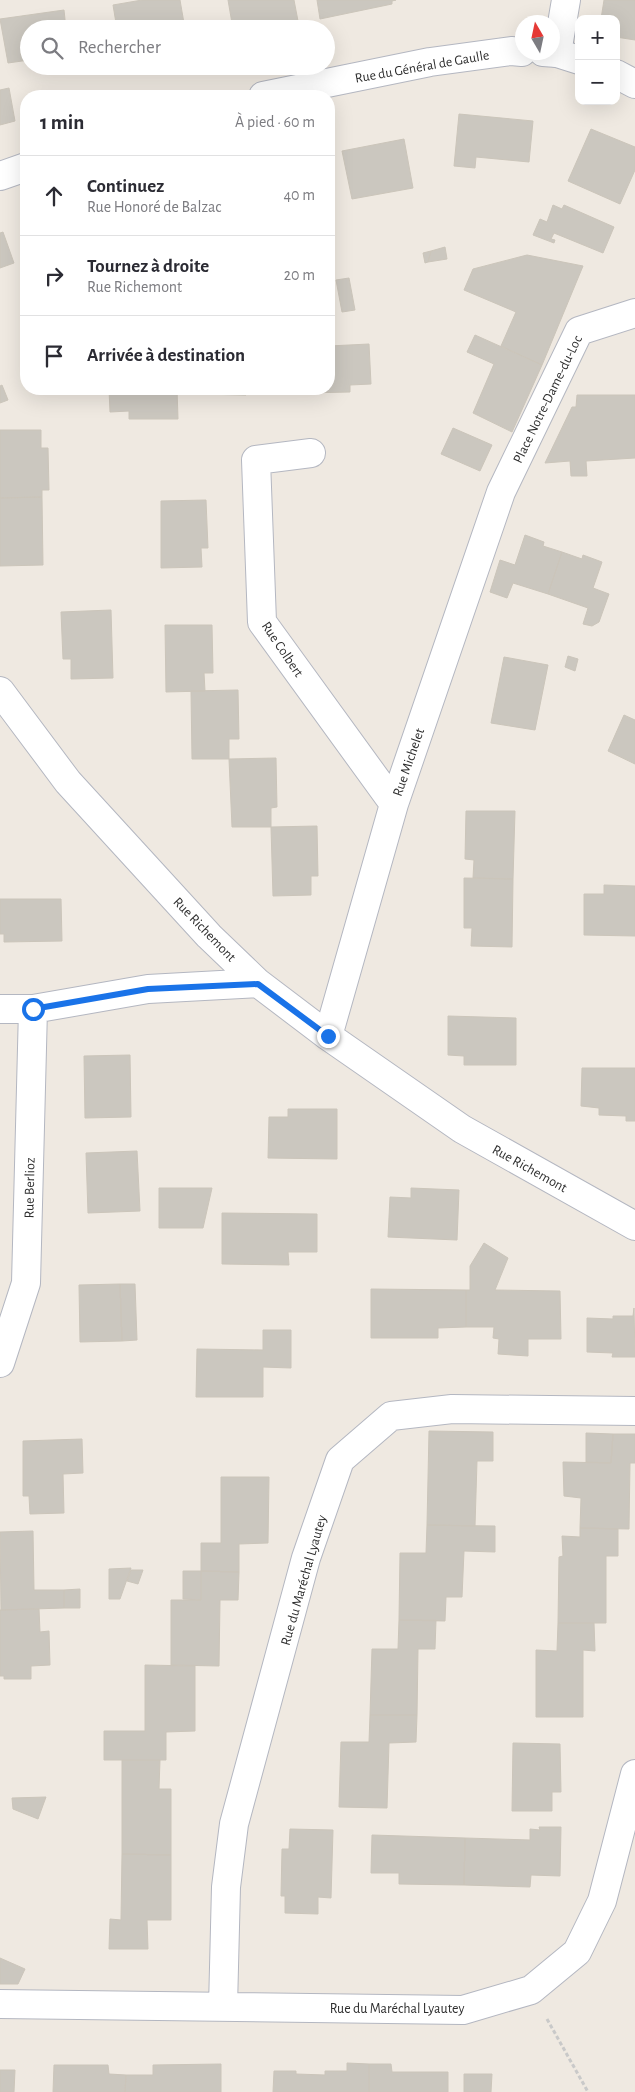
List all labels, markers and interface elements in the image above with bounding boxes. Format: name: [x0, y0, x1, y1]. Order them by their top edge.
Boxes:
north arrow: [515, 15, 560, 60]
map controls: [575, 15, 620, 105]
button: +: [575, 15, 620, 60]
search box: [20, 20, 335, 75]
icon: search: [38, 34, 66, 62]
text: Rechercher: [78, 38, 161, 57]
street label: Rue du Général de Gaulle: [354, 48, 490, 86]
button: −: [575, 60, 620, 105]
text: 1 min: [40, 112, 84, 133]
text: À pied · 60 m: [235, 114, 315, 130]
text: Continuez: [87, 177, 164, 196]
icon: ahead: [40, 182, 68, 210]
text: 40 m: [283, 187, 315, 203]
text: Rue Honoré de Balzac: [87, 199, 222, 215]
text: Tournez à droite: [87, 257, 209, 276]
icon: right: [40, 262, 68, 290]
text: 20 m: [284, 267, 315, 283]
text: Rue Richemont: [87, 279, 182, 295]
street label: Place Notre-Dame-du-Loc: [511, 333, 585, 466]
icon: arrive: [40, 342, 68, 370]
text: Arrivée à destination: [87, 346, 245, 365]
street label: Rue Colbert: [259, 619, 306, 680]
street label: Rue Michelet: [391, 726, 427, 798]
street label: Rue Richemont: [170, 895, 239, 965]
route start: [22, 998, 45, 1021]
route end: [317, 1025, 340, 1048]
street label: Rue Richemont: [490, 1143, 570, 1195]
street label: Rue Berlioz: [22, 1157, 38, 1219]
street label: Rue du Maréchal Lyautey: [279, 1514, 329, 1647]
street label: Rue du Maréchal Lyautey: [330, 2002, 464, 2016]

